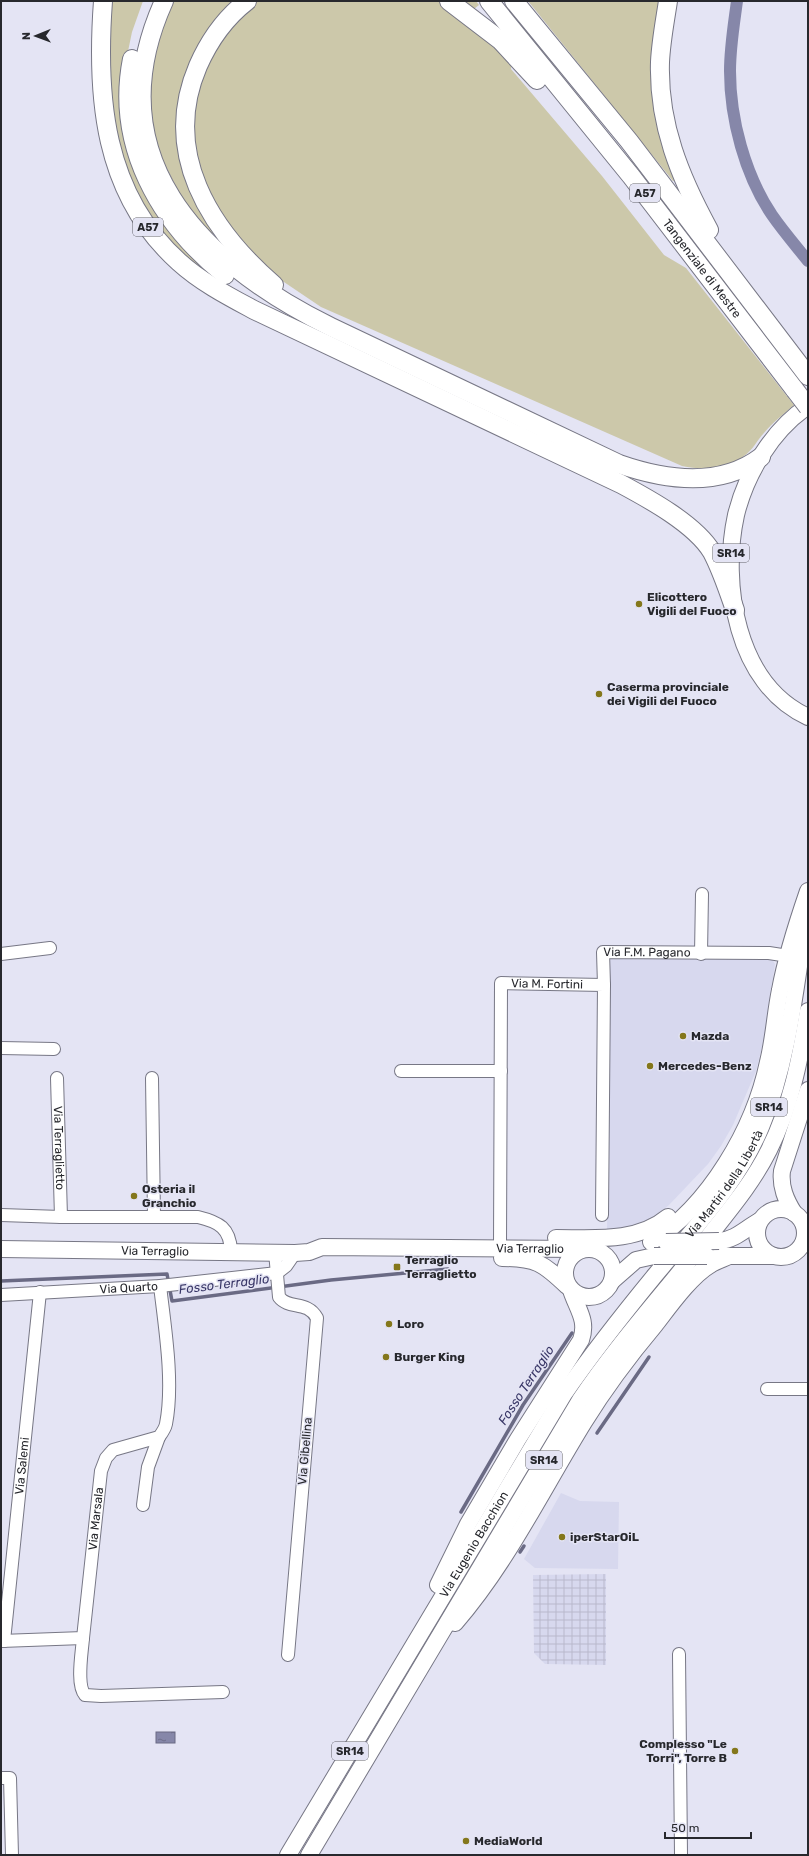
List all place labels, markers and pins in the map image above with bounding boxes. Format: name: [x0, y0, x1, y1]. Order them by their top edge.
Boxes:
place label: Elicottero Vigili del Fuoco: [647, 590, 737, 618]
marker: Elicottero Vigili del Fuoco: [634, 599, 644, 609]
place label: Caserma provinciale dei Vigili del Fuoco: [607, 680, 729, 708]
marker: Caserma provinciale dei Vigili del Fuoco: [594, 689, 604, 699]
place label: Mazda: [691, 1029, 729, 1043]
marker: Mazda: [678, 1031, 688, 1041]
place label: Mercedes-Benz: [658, 1059, 752, 1073]
marker: Mercedes-Benz: [645, 1061, 655, 1071]
place label: Osteria il Granchio: [142, 1182, 196, 1210]
marker: Osteria il Granchio: [129, 1191, 139, 1201]
place label: Terraglio Terraglietto: [405, 1253, 477, 1281]
marker: Terraglio Terraglietto: [392, 1262, 402, 1272]
place label: Loro: [397, 1317, 424, 1331]
marker: Loro: [384, 1319, 394, 1329]
place label: Burger King: [394, 1350, 465, 1364]
marker: Burger King: [381, 1352, 391, 1362]
place label: iperStarOiL: [570, 1530, 639, 1544]
marker: iperStarOiL: [557, 1532, 567, 1542]
place label: Complesso "Le Torri", Torre B: [639, 1737, 727, 1765]
marker: Complesso "Le Torri", Torre B: [730, 1746, 740, 1756]
place label: MediaWorld: [474, 1834, 542, 1848]
marker: MediaWorld: [461, 1836, 471, 1846]

